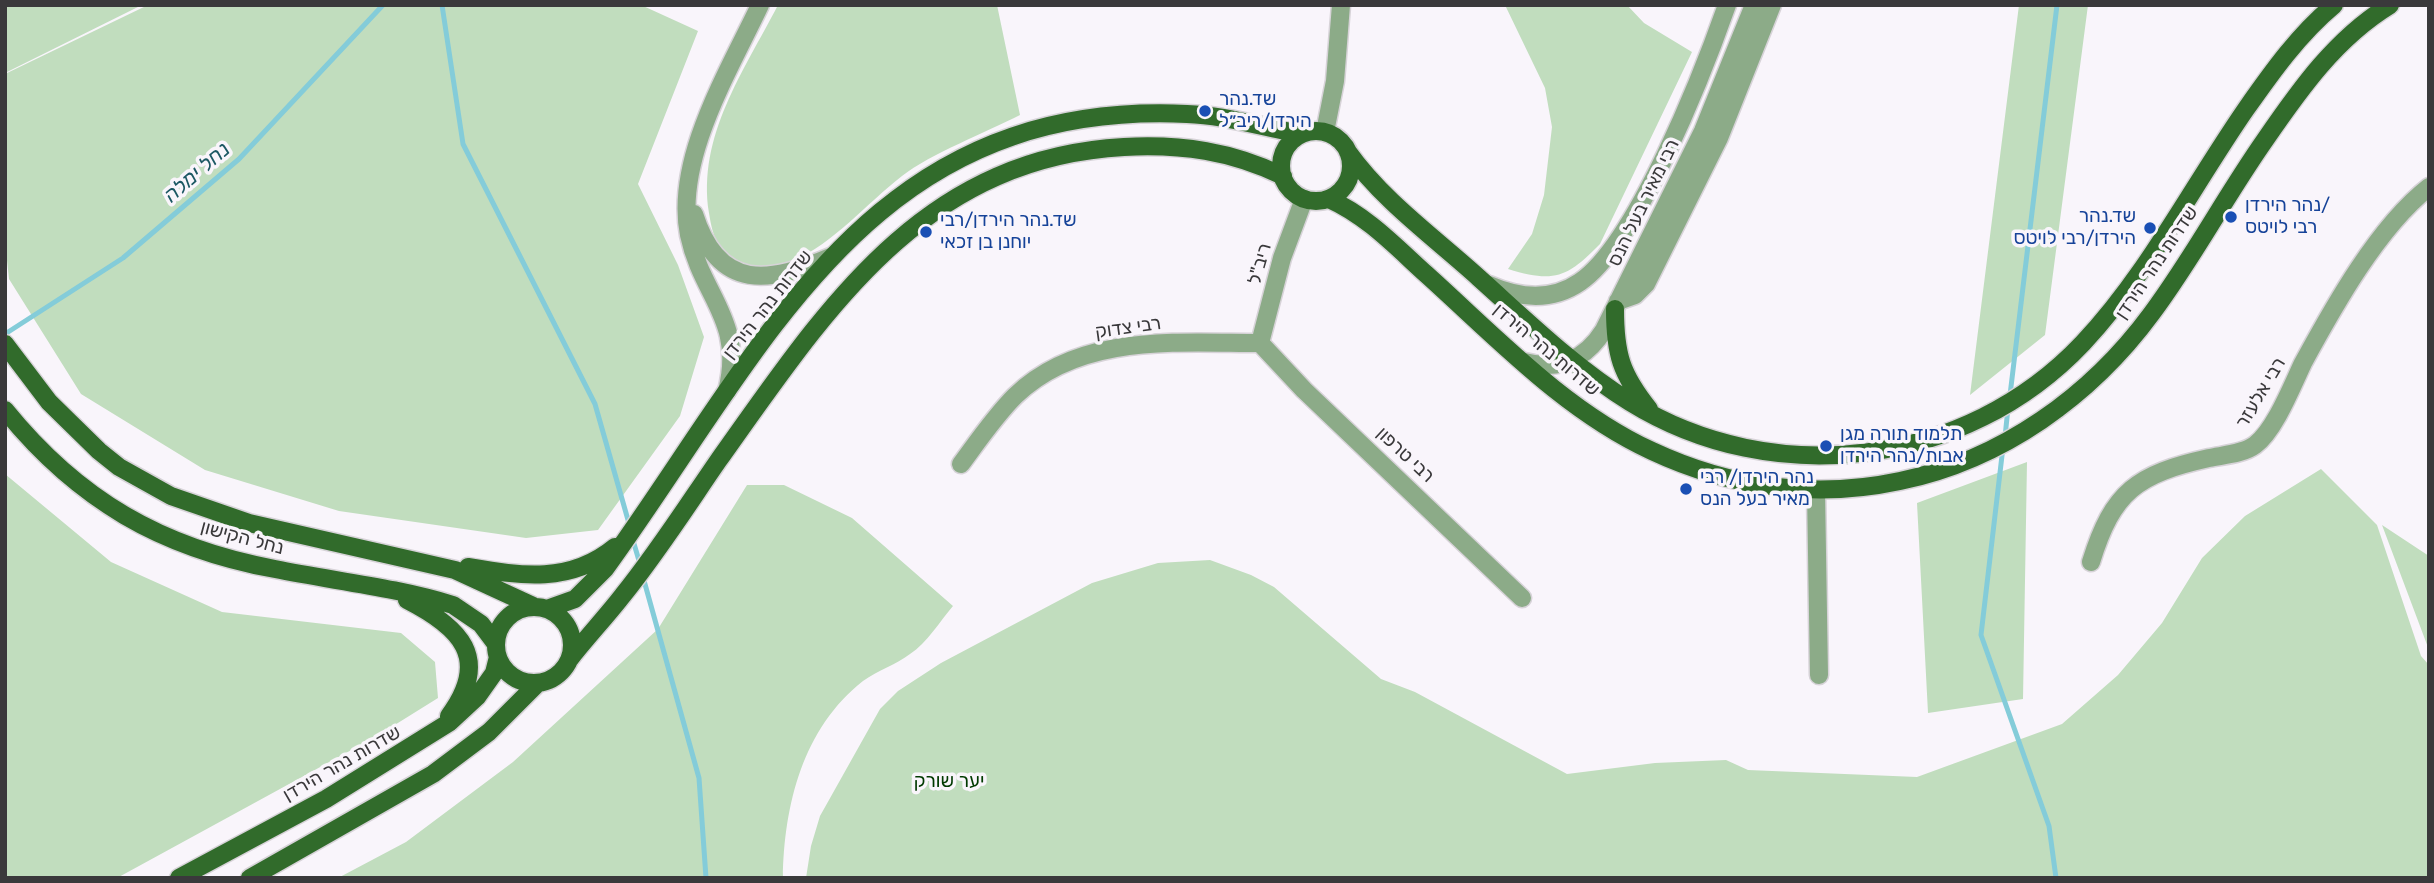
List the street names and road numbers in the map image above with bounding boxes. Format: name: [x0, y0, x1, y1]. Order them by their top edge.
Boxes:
street label: רבי מאיר בעל הנס: [1603, 136, 1685, 270]
street label: שדרות נהר הירדן: [2111, 202, 2203, 324]
street label: ריב"ל: [1243, 241, 1277, 287]
street label: שדרות נהר הירדן: [718, 246, 818, 364]
street label: שדרות נהר הירדן: [1488, 299, 1604, 401]
street label: רבי צדוק: [1094, 312, 1162, 344]
street label: רבי אלעזר: [2231, 354, 2291, 432]
street label: רבי טרפון: [1371, 422, 1439, 488]
street label: נחל הקישון: [198, 516, 286, 560]
street label: שדרות נהר הירדן: [279, 721, 405, 807]

